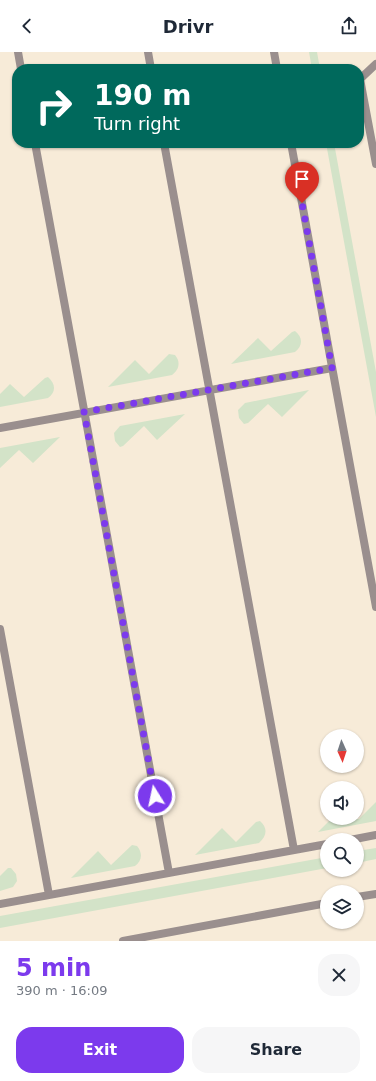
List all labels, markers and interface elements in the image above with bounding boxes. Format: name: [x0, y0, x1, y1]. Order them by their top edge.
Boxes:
icon: back: [16, 15, 38, 37]
icon: share: [338, 15, 360, 37]
text: Drivr: [163, 16, 213, 37]
text: 190 m: [94, 79, 191, 112]
icon: right: [28, 80, 80, 132]
text: Turn right: [94, 113, 180, 134]
pin: [285, 162, 319, 203]
icon: arrive: [291, 168, 313, 190]
north arrow: [320, 729, 364, 773]
map controls: [320, 729, 364, 929]
position arrow: [134, 775, 176, 817]
button: sound: [320, 781, 364, 825]
button: search: [320, 833, 364, 877]
button: layers: [320, 885, 364, 929]
text: 5 min: [16, 954, 91, 982]
button: close: [318, 954, 360, 996]
text: 390 m · 16:09: [16, 983, 107, 998]
button: Exit: [16, 1027, 184, 1073]
button: Share: [192, 1027, 360, 1073]

